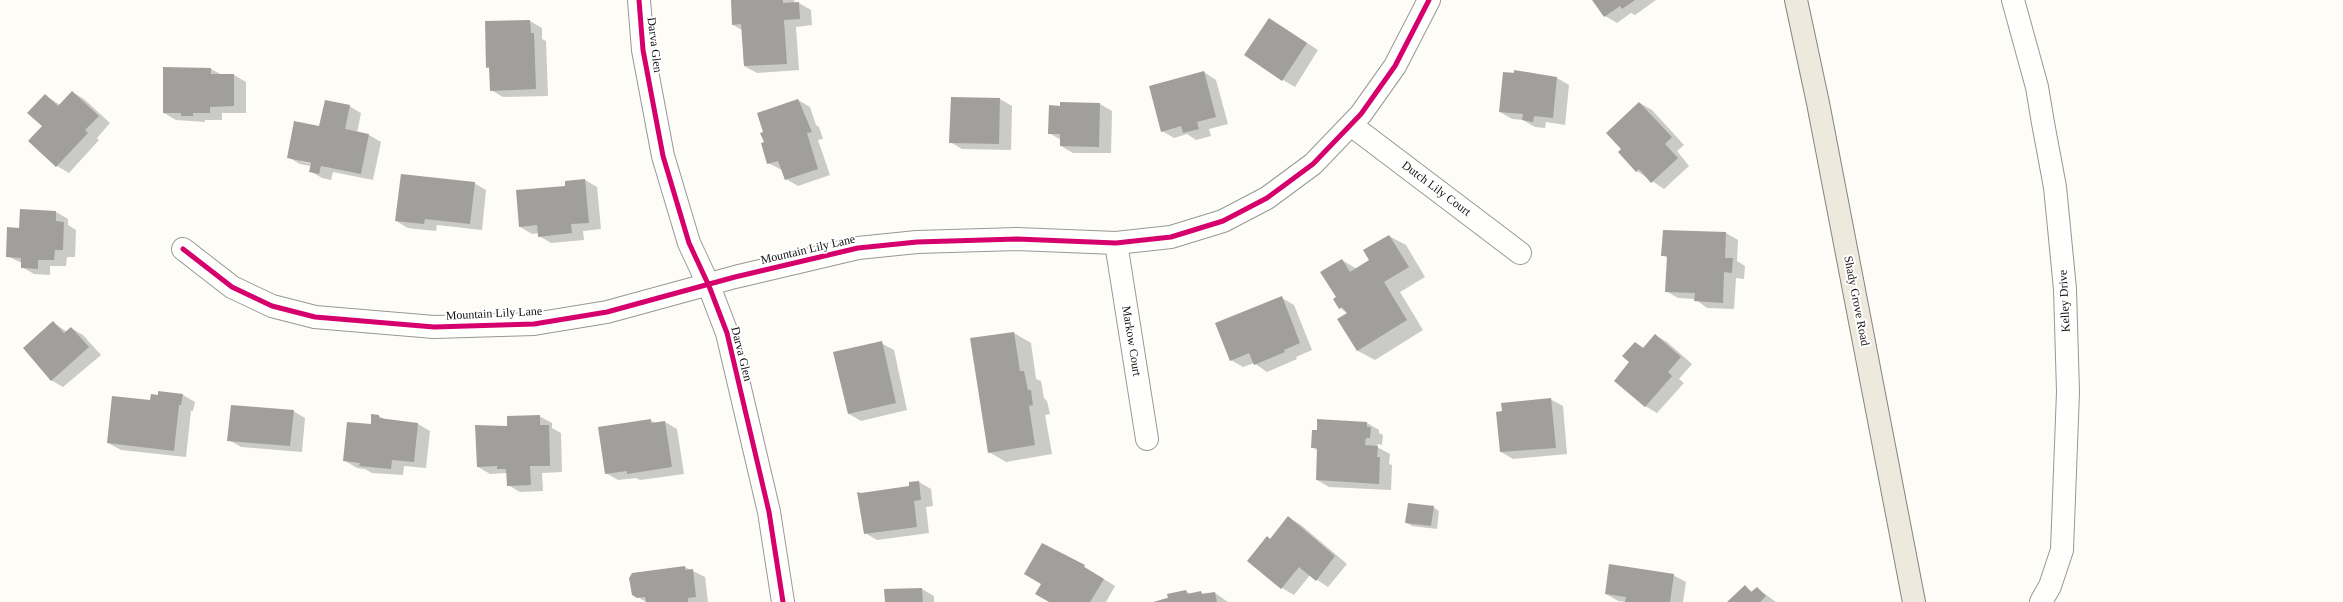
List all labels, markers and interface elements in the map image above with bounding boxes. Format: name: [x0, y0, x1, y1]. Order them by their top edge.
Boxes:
street label: Darva Glen: [643, 17, 665, 73]
street label: Dutch Lily Court: [1399, 158, 1473, 220]
street label: Mountain Lily Lane: [759, 232, 857, 268]
street label: Shady Grove Road: [1840, 255, 1872, 347]
street label: Kelley Drive: [2056, 270, 2074, 332]
street label: Mountain Lily Lane: [445, 304, 543, 324]
street label: Markow Court: [1118, 305, 1144, 377]
street label: Darva Glen: [727, 325, 755, 383]

